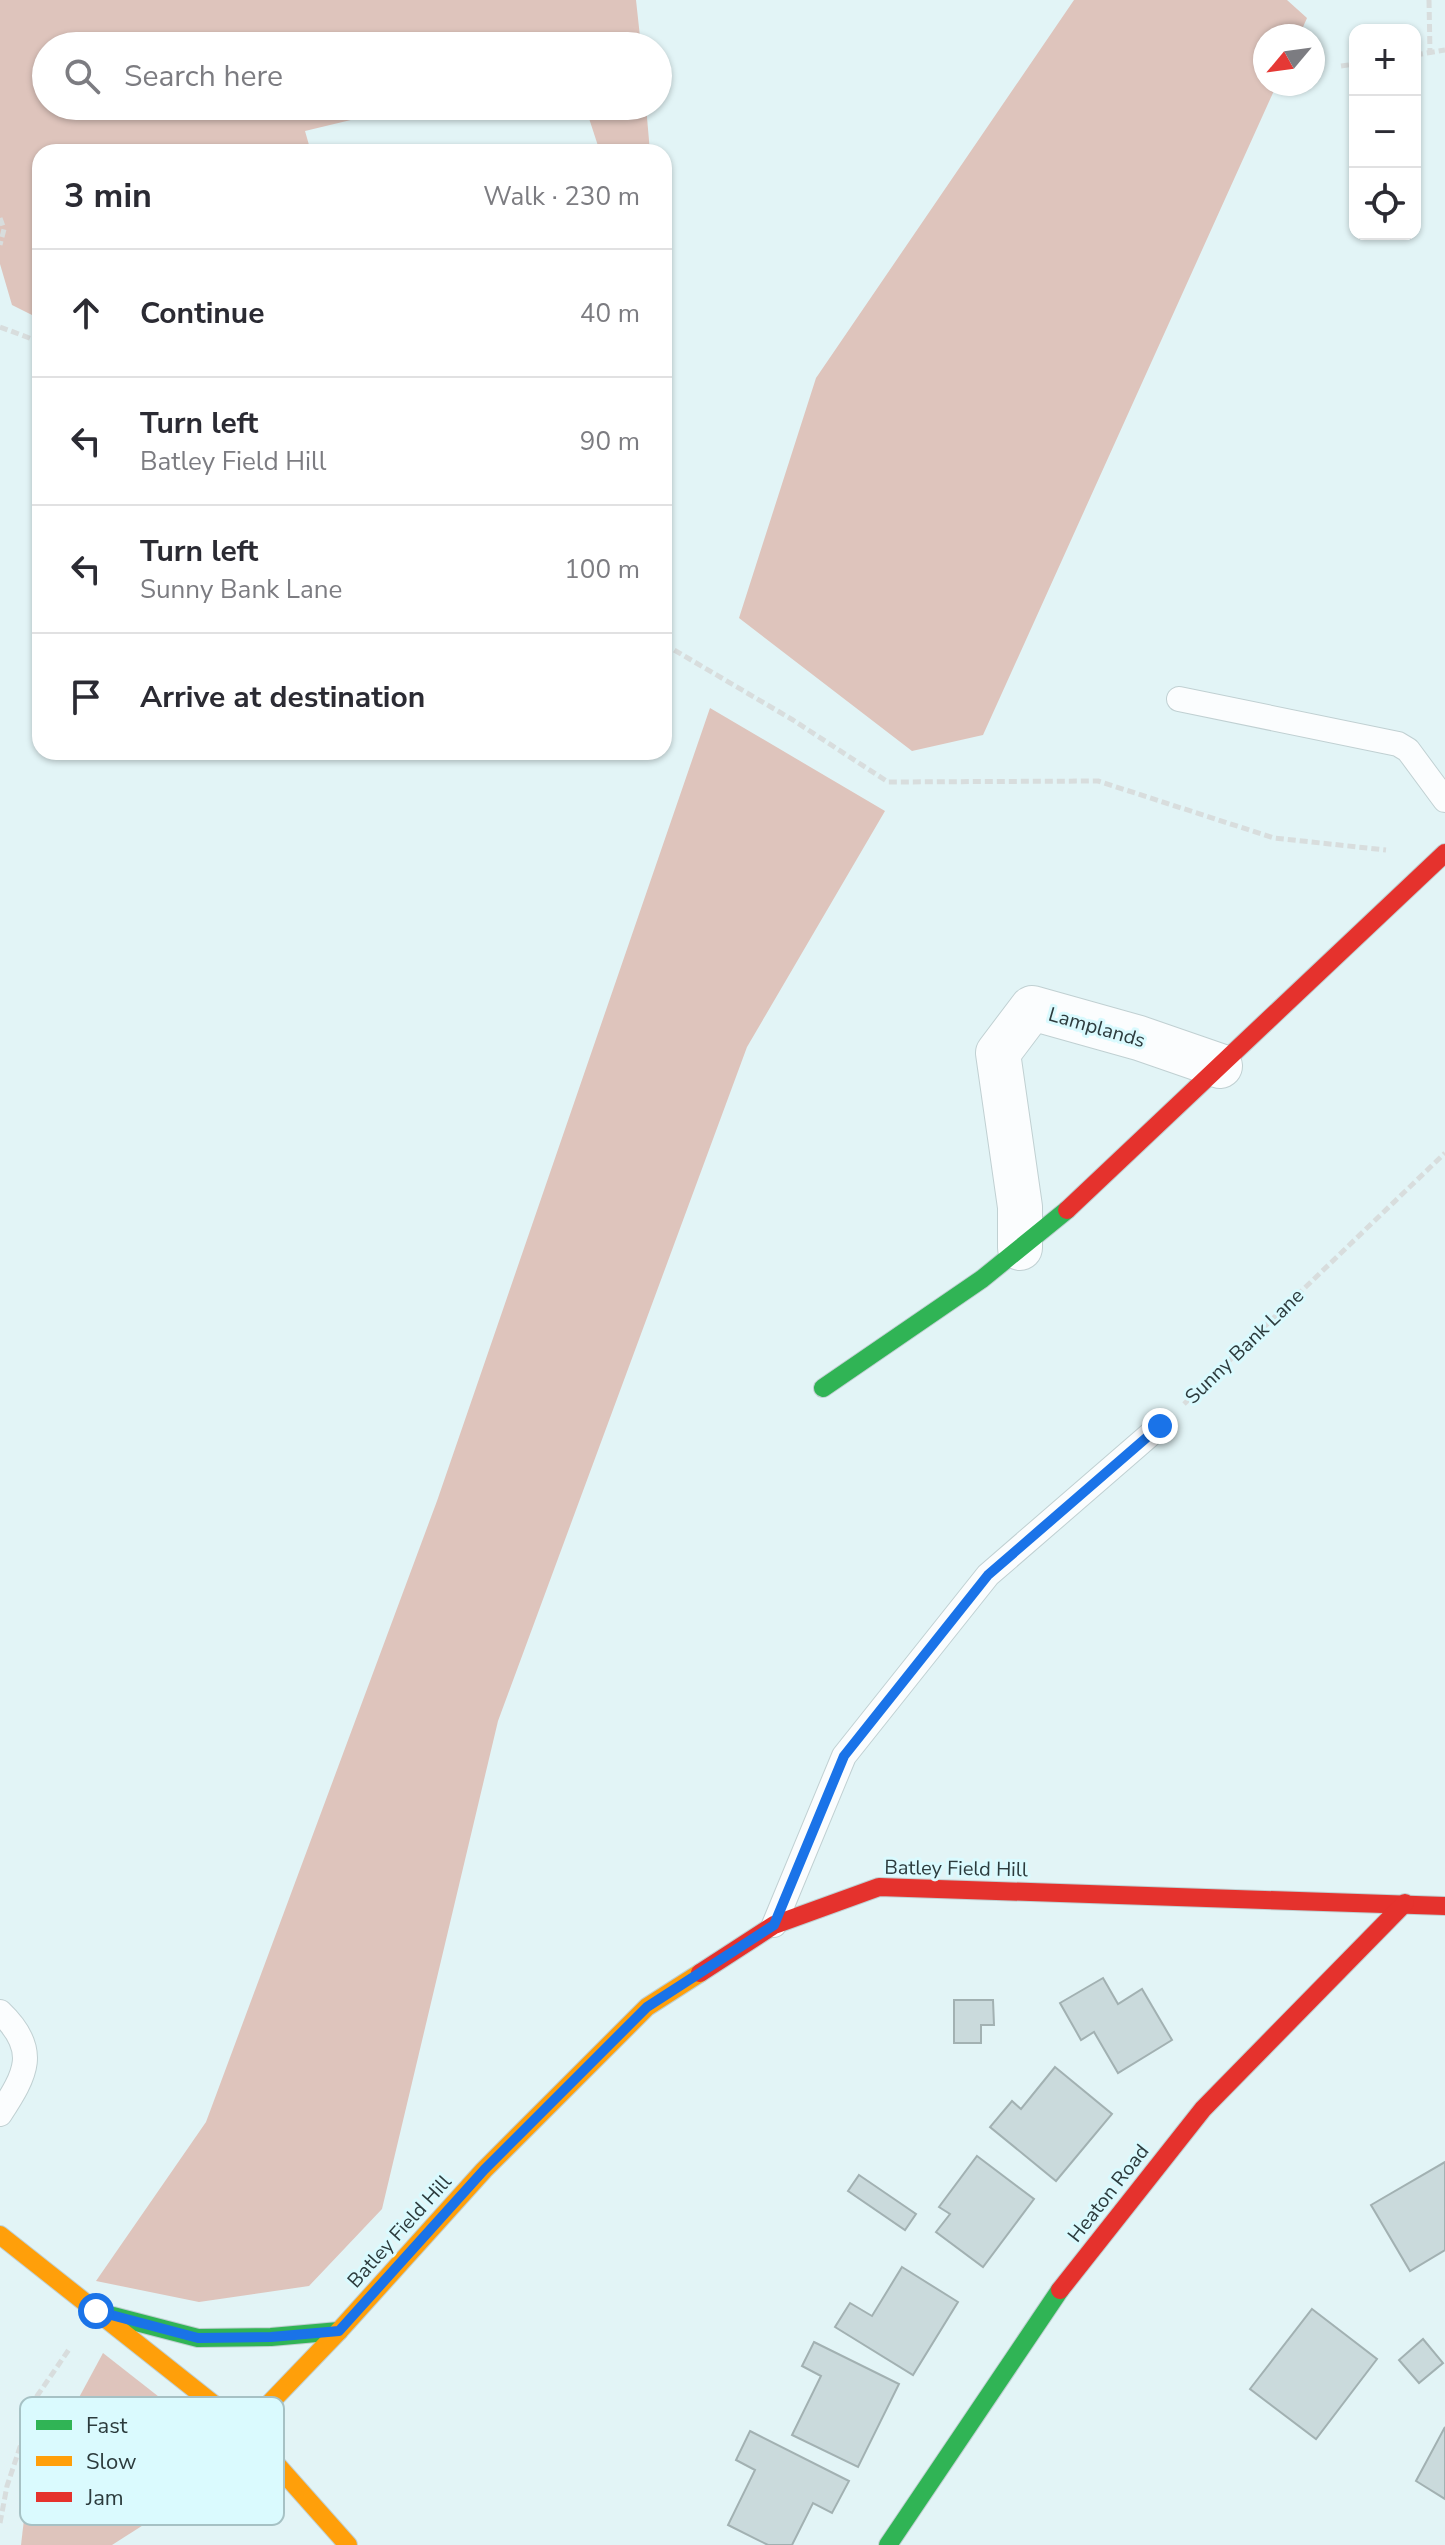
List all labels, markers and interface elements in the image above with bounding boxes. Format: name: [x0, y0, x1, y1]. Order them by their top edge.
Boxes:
north arrow: [1253, 24, 1325, 96]
map controls: [1349, 24, 1421, 240]
button: +: [1349, 24, 1421, 96]
search box: [32, 32, 672, 120]
icon: search: [60, 54, 104, 98]
text: Search here: [124, 56, 283, 97]
button: −: [1349, 96, 1421, 168]
button: locate: [1349, 168, 1421, 240]
text: 3 min: [64, 173, 152, 219]
text: Walk · 230 m: [483, 179, 640, 214]
icon: ahead: [64, 291, 108, 335]
text: Continue: [140, 293, 265, 334]
text: 40 m: [580, 296, 640, 331]
text: Turn left: [140, 403, 258, 444]
icon: left: [64, 419, 108, 463]
text: 90 m: [580, 424, 640, 459]
text: Batley Field Hill: [140, 444, 326, 479]
text: Turn left: [140, 531, 258, 572]
icon: left: [64, 547, 108, 591]
text: 100 m: [564, 552, 640, 587]
text: Sunny Bank Lane: [140, 572, 342, 607]
icon: arrive: [64, 675, 108, 719]
text: Arrive at destination: [140, 677, 425, 718]
street label: Lamplands: [1045, 1001, 1148, 1054]
street label: Sunny Bank Lane: [1179, 1283, 1310, 1410]
route end: [1142, 1408, 1178, 1444]
street label: Batley Field Hill: [884, 1854, 1028, 1883]
street label: Heaton Road: [1062, 2139, 1155, 2248]
street label: Batley Field Hill: [341, 2169, 457, 2294]
route start: [78, 2293, 114, 2329]
legend: [20, 2397, 284, 2525]
text: Fast: [86, 2411, 128, 2441]
text: Slow: [86, 2447, 137, 2477]
text: Jam: [85, 2483, 124, 2513]

